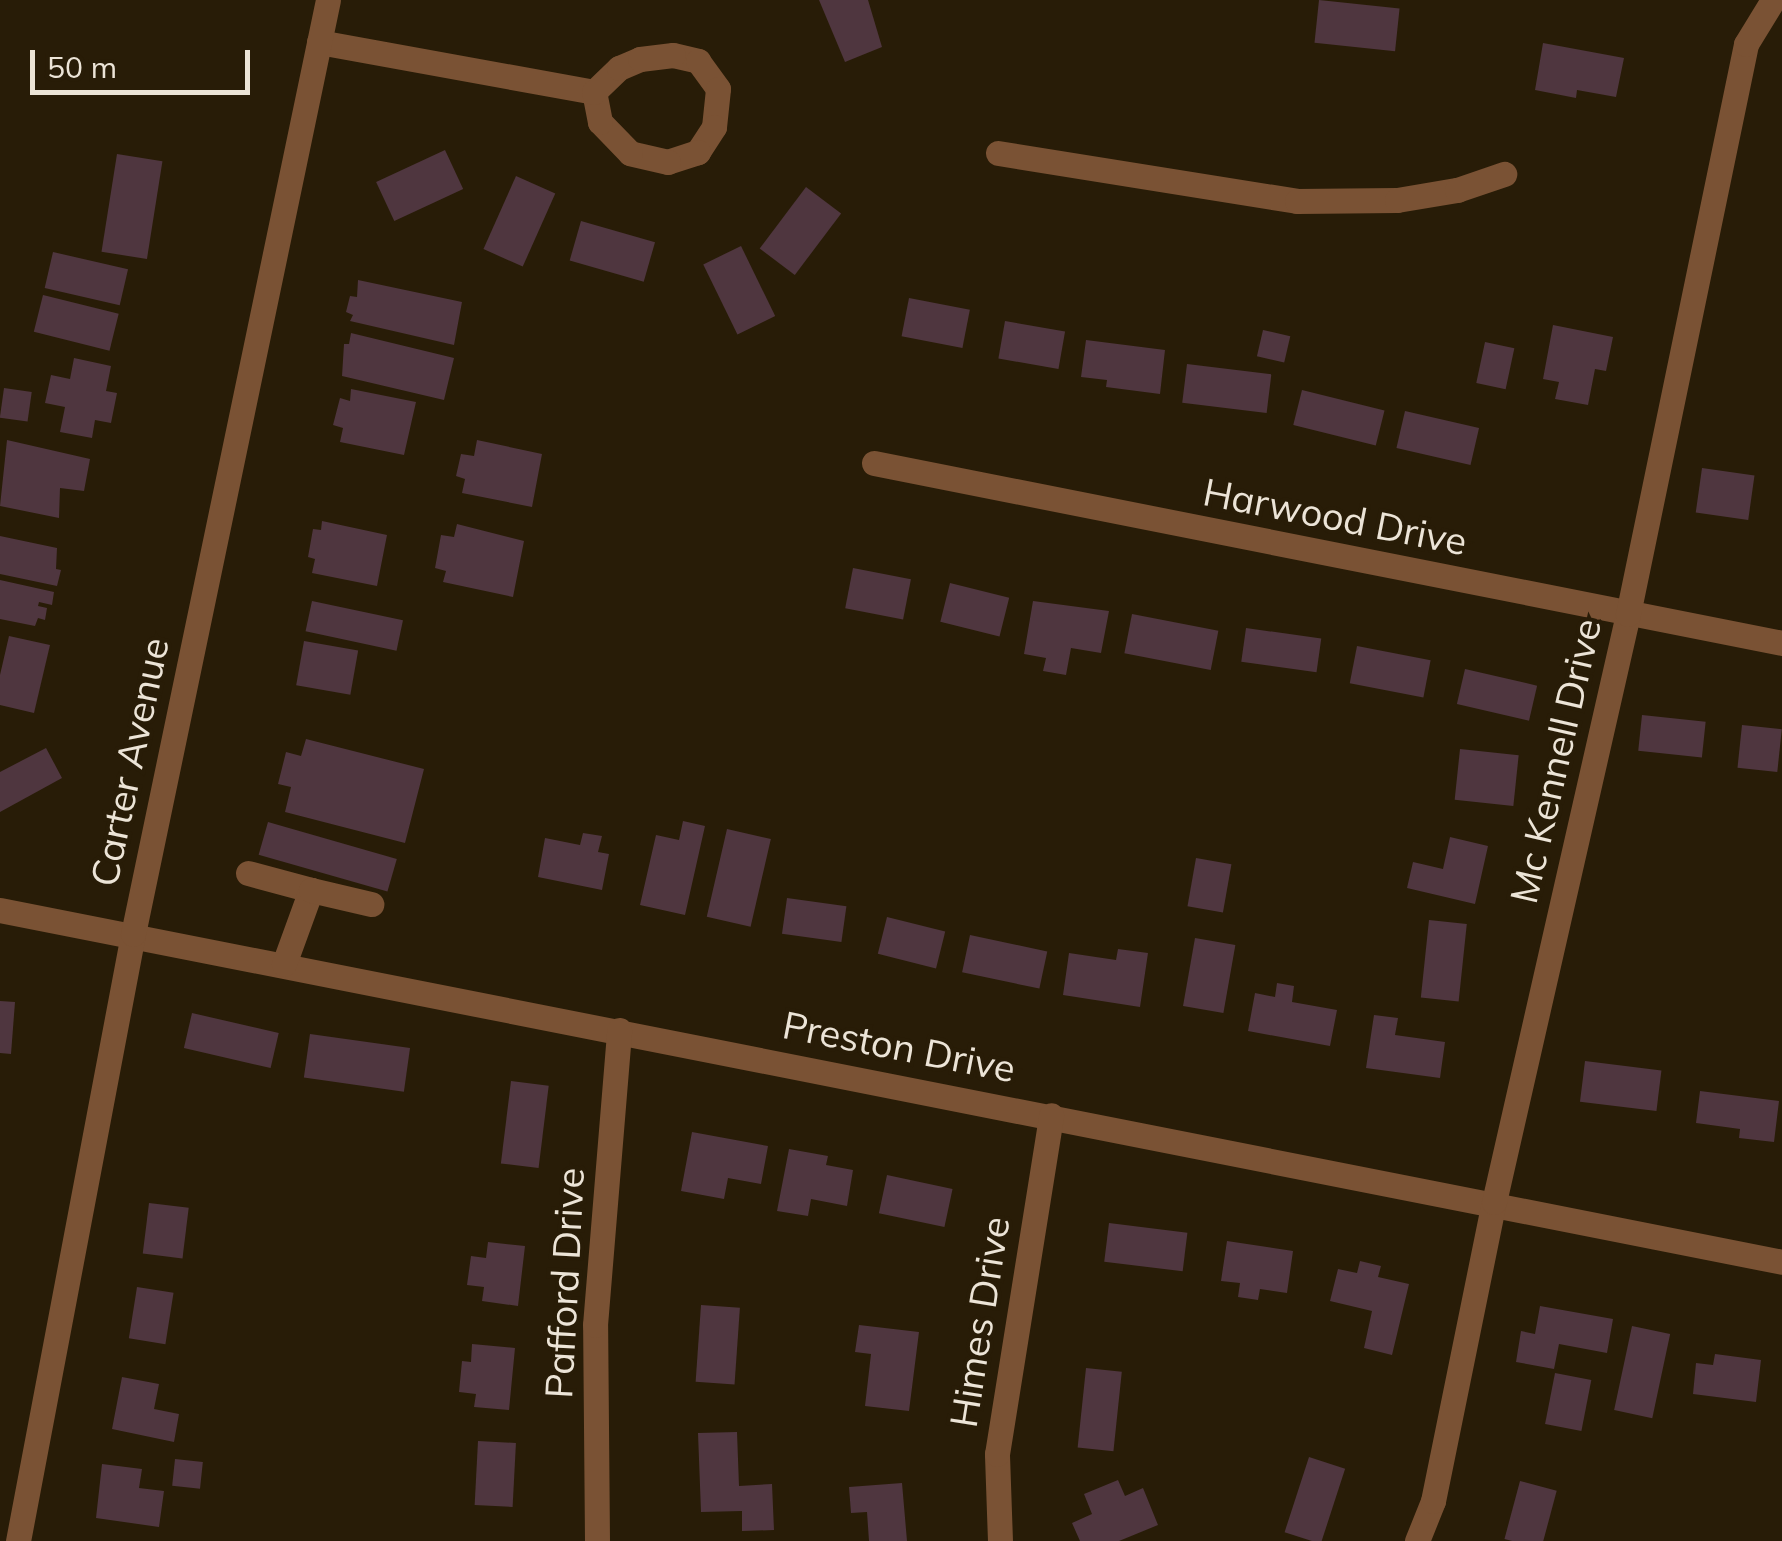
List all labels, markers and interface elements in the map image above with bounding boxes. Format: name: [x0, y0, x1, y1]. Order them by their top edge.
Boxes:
scale bar: [35, 30, 255, 92]
text: 50 m: [47, 48, 117, 86]
street label: Harwood Drive: [1199, 469, 1471, 565]
street label: Mc Kennell Drive: [1501, 614, 1611, 908]
street label: Carter Avenue: [81, 634, 179, 890]
street label: Preston Drive: [779, 1002, 1019, 1092]
street label: Pafford Drive: [536, 1167, 594, 1399]
street label: Himes Drive: [941, 1213, 1019, 1431]

